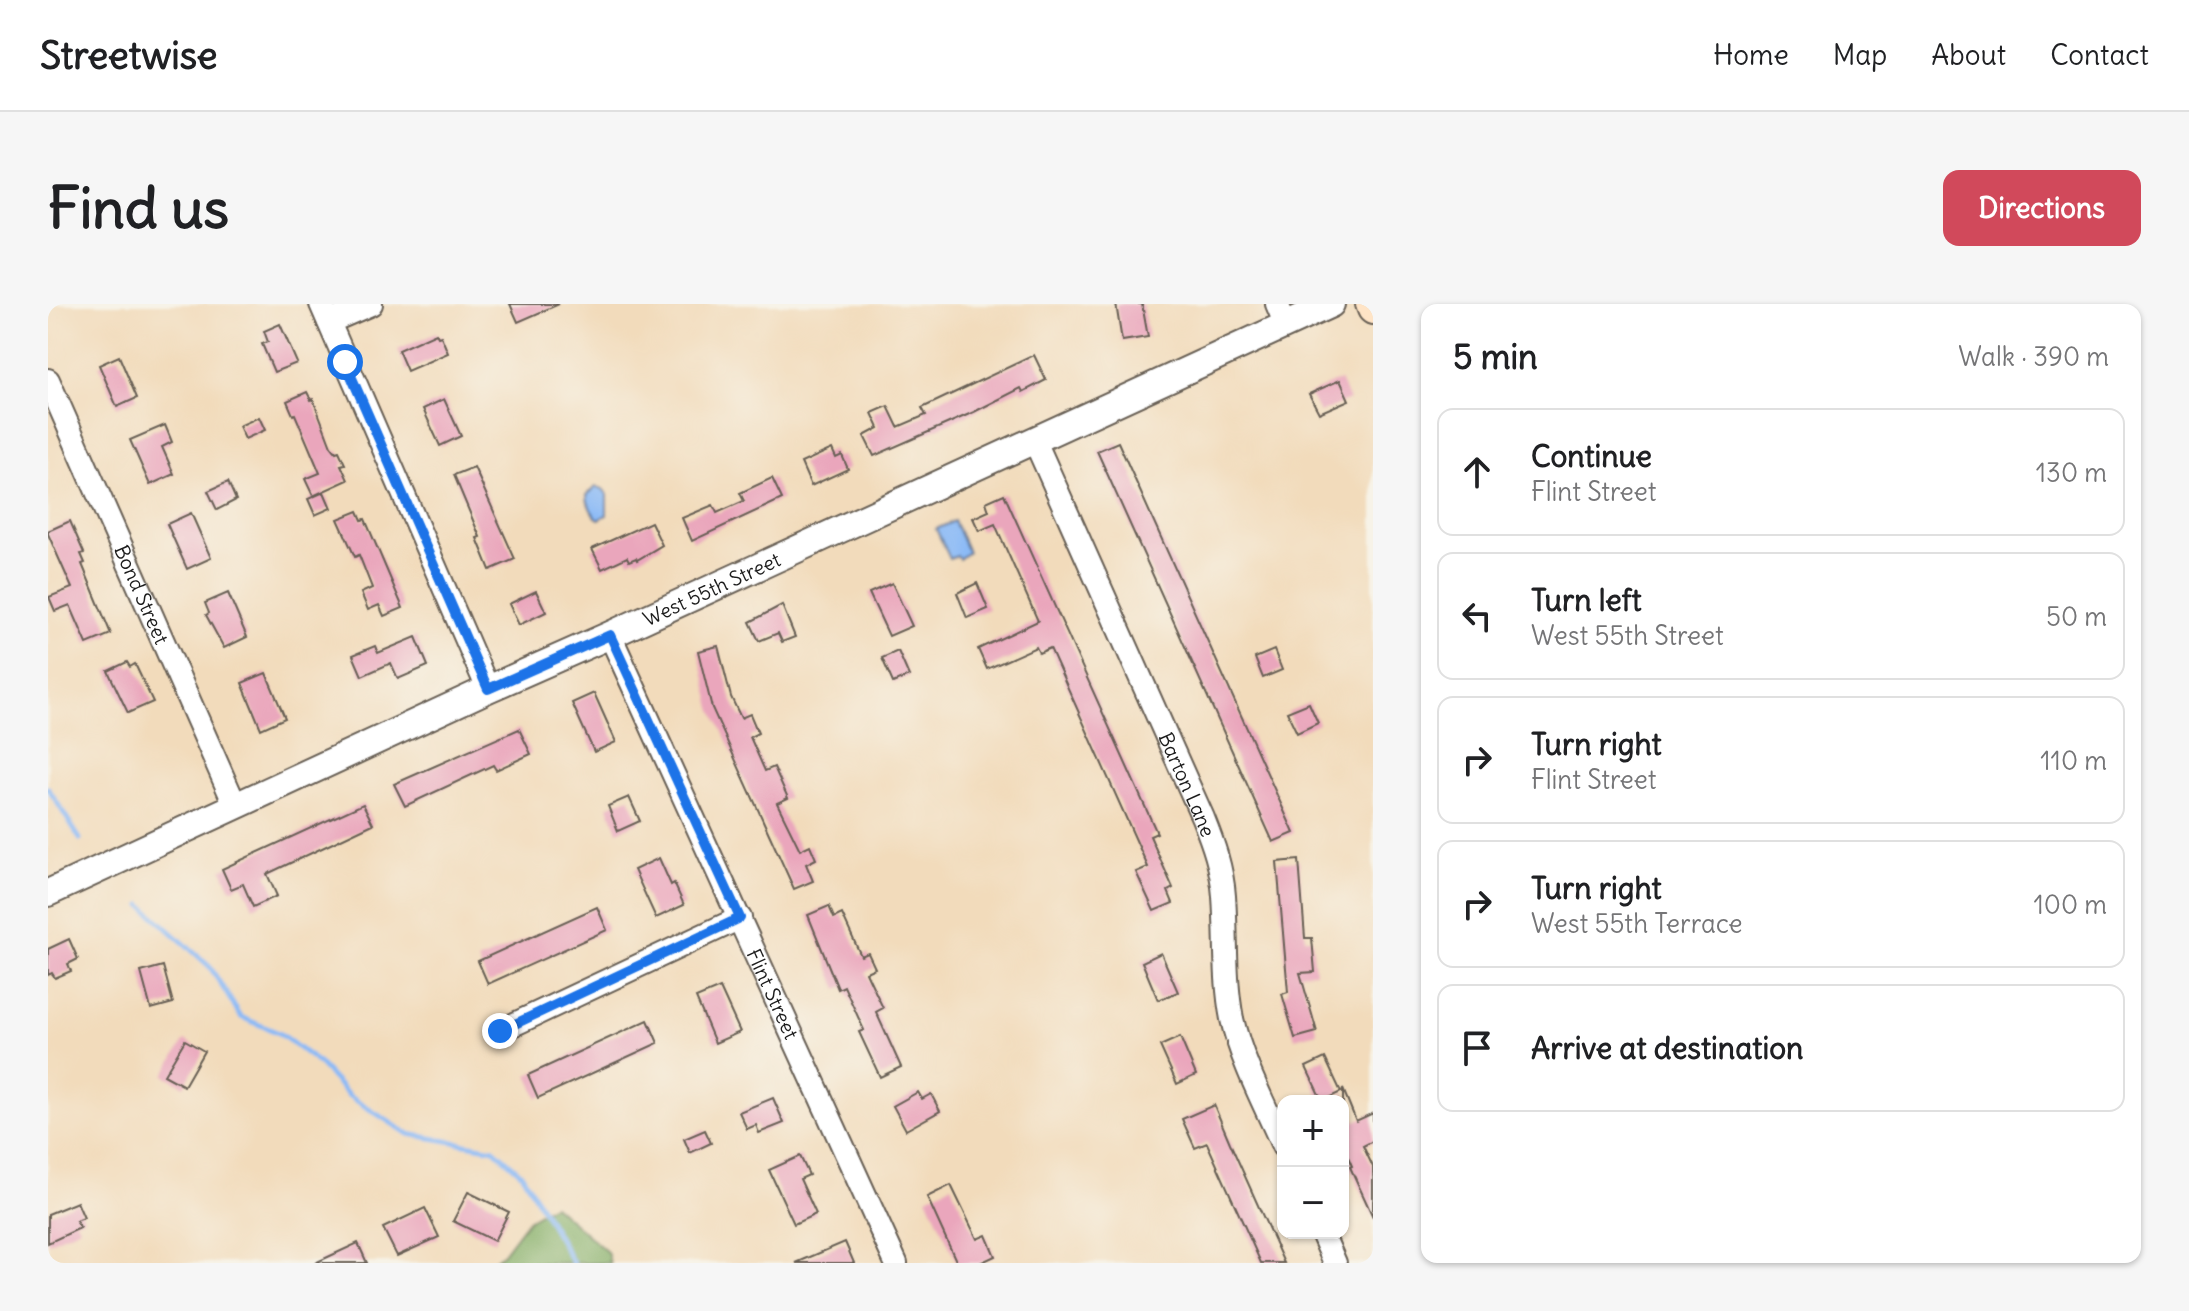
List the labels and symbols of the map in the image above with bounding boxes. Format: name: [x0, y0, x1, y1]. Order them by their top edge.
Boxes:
route start: [327, 344, 363, 380]
street label: Bond Street: [110, 541, 175, 648]
street label: West 55th Street: [639, 546, 784, 631]
street label: Barton Lane: [1154, 728, 1221, 840]
street label: Flint Street: [742, 944, 805, 1043]
route end: [482, 1013, 518, 1049]

